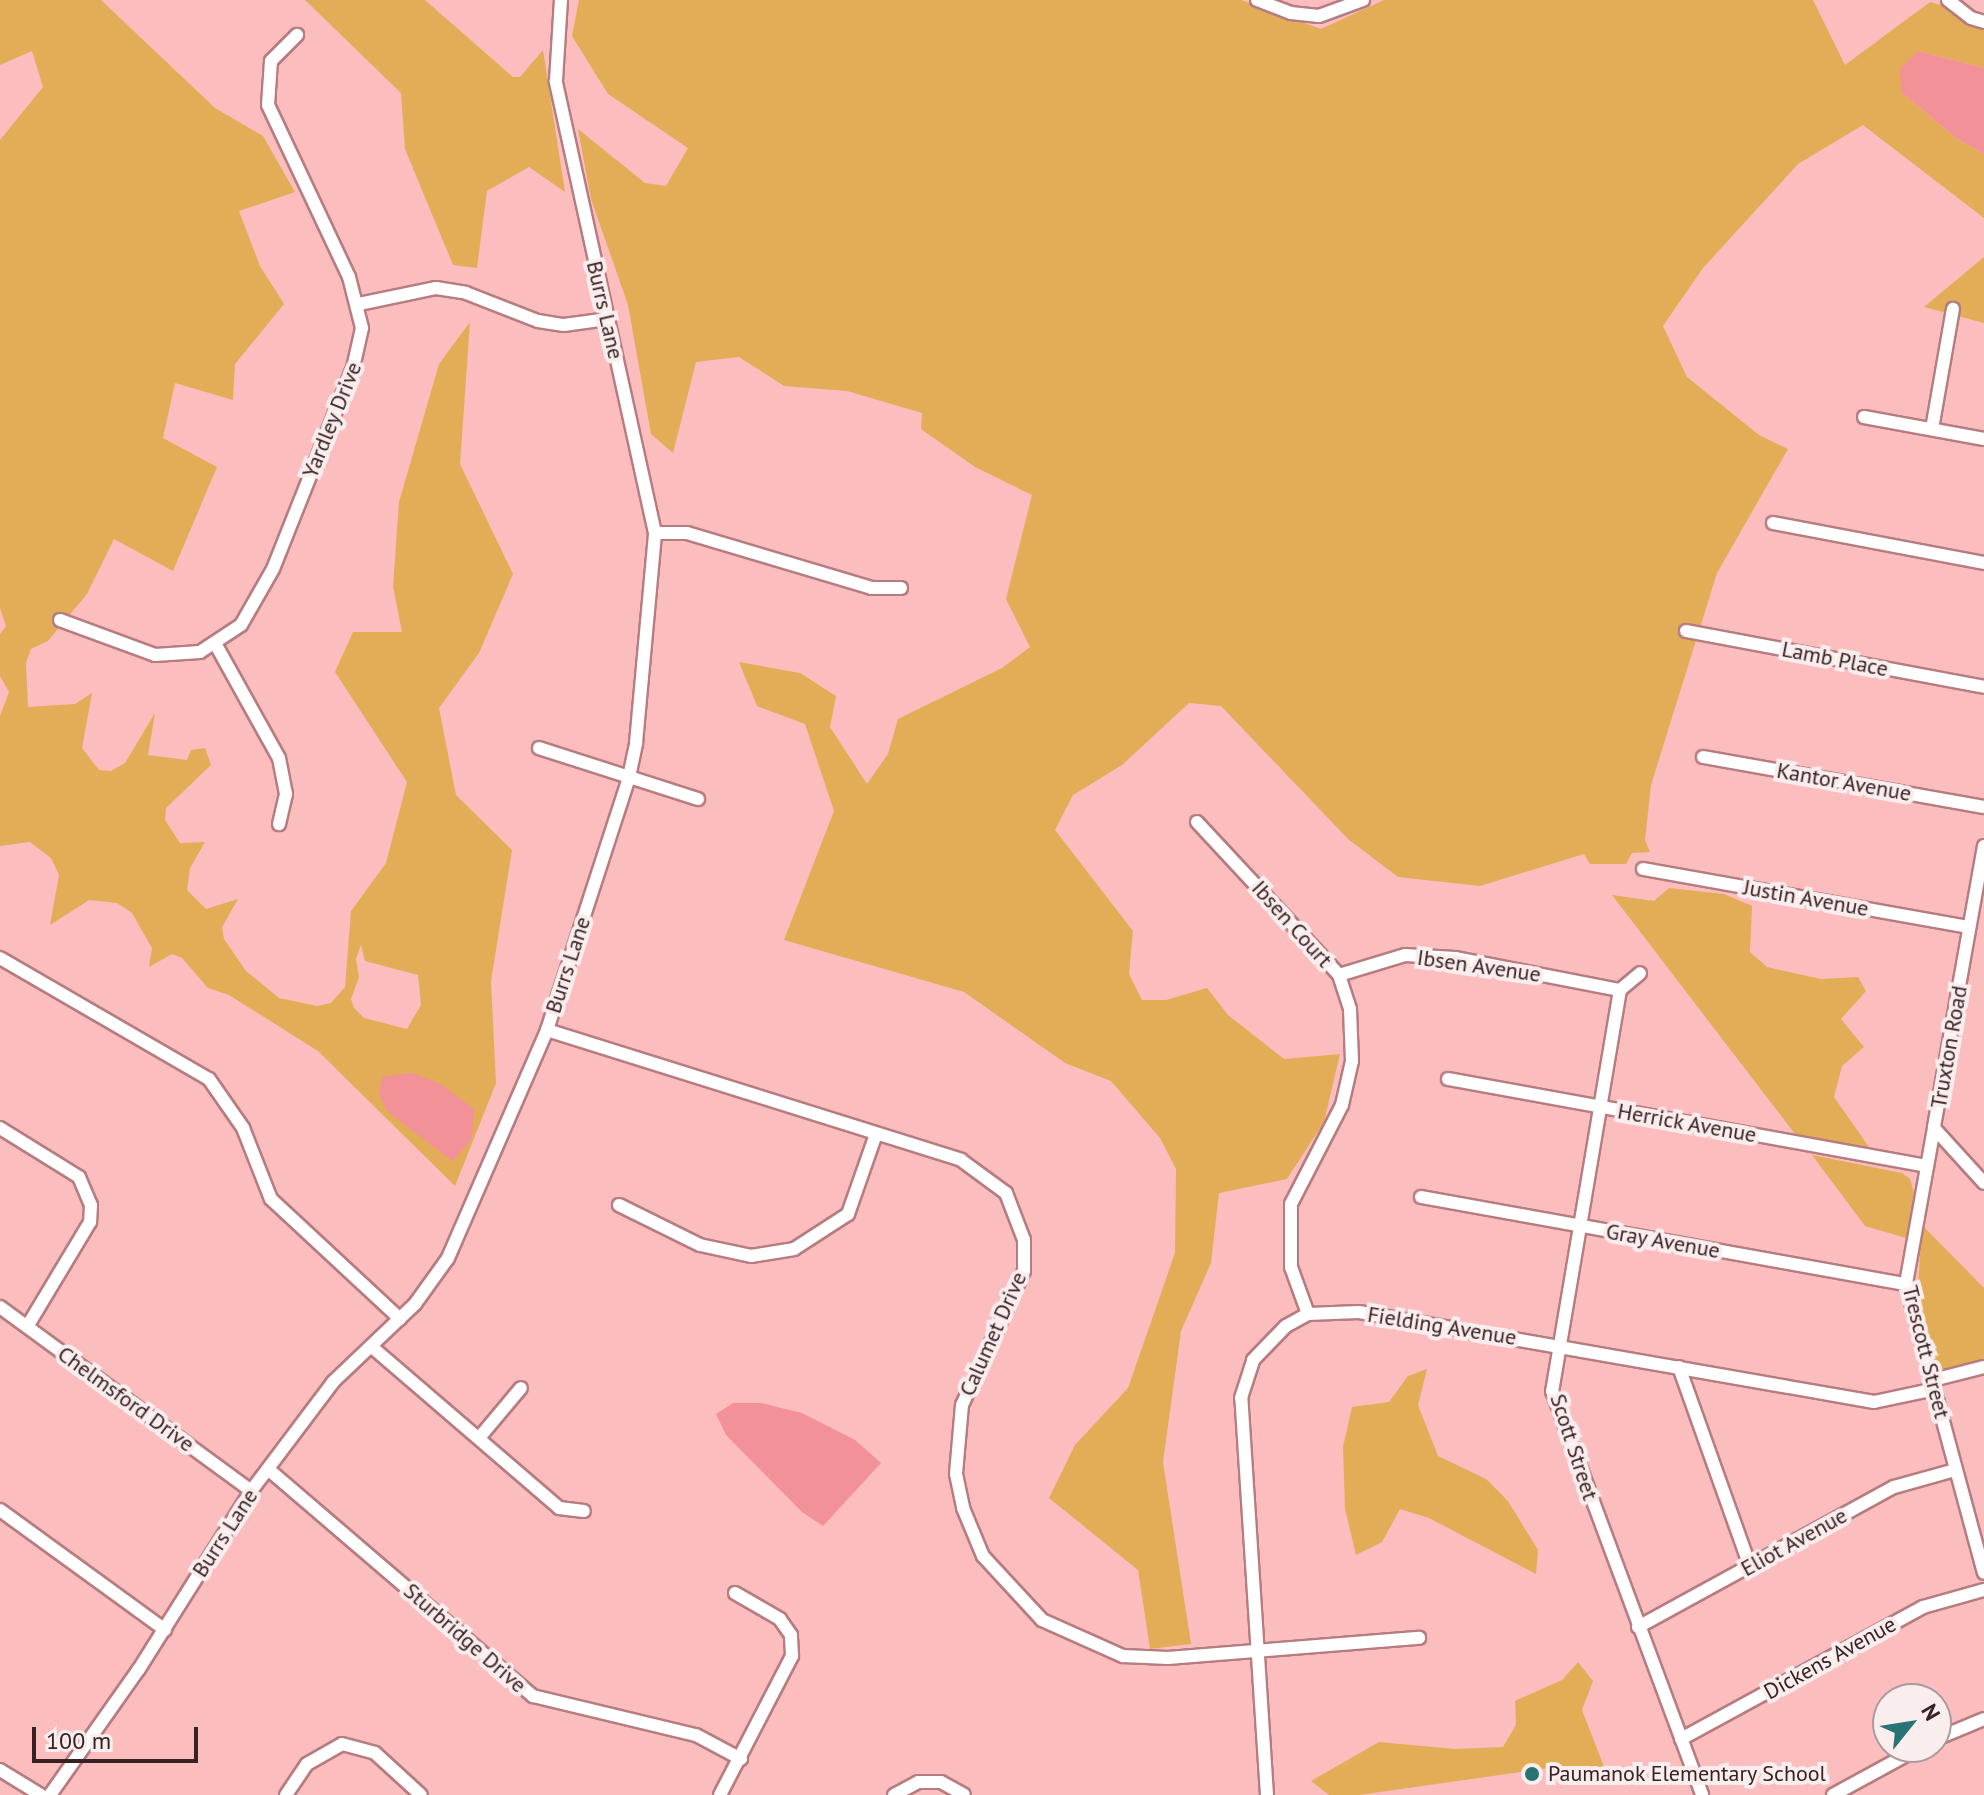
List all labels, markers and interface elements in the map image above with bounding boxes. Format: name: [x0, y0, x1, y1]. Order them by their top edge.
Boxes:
street label: Burrs Lane: [581, 258, 629, 362]
street label: Yardley Drive: [297, 358, 367, 482]
street label: Lamb Place: [1780, 636, 1890, 682]
street label: Kantor Avenue: [1774, 757, 1914, 807]
street label: Justin Avenue: [1741, 874, 1871, 922]
street label: Ibsen Court: [1246, 875, 1338, 973]
street label: Burrs Lane: [540, 913, 596, 1017]
street label: Ibsen Avenue: [1415, 944, 1543, 988]
street label: Truxton Road: [1925, 984, 1973, 1110]
street label: Herrick Avenue: [1615, 1098, 1759, 1148]
street label: Gray Avenue: [1603, 1218, 1723, 1264]
street label: Calumet Drive: [954, 1268, 1032, 1400]
street label: Trescott Street: [1897, 1283, 1955, 1421]
street label: Fielding Avenue: [1365, 1301, 1519, 1351]
street label: Chelmsford Drive: [53, 1341, 199, 1457]
street label: Scott Street: [1544, 1391, 1604, 1503]
street label: Burrs Lane: [187, 1484, 263, 1582]
street label: Eliot Avenue: [1736, 1502, 1852, 1582]
street label: Sturbridge Drive: [398, 1578, 532, 1698]
street label: Dickens Avenue: [1759, 1611, 1901, 1705]
north arrow: [1872, 1683, 1952, 1763]
text: N: [1915, 1699, 1947, 1725]
scale bar: [36, 1711, 202, 1761]
text: 100 m: [46, 1725, 111, 1756]
place label: Paumanok Elementary School: [1548, 1761, 1827, 1787]
marker: Paumanok Elementary School: [1523, 1765, 1541, 1783]

